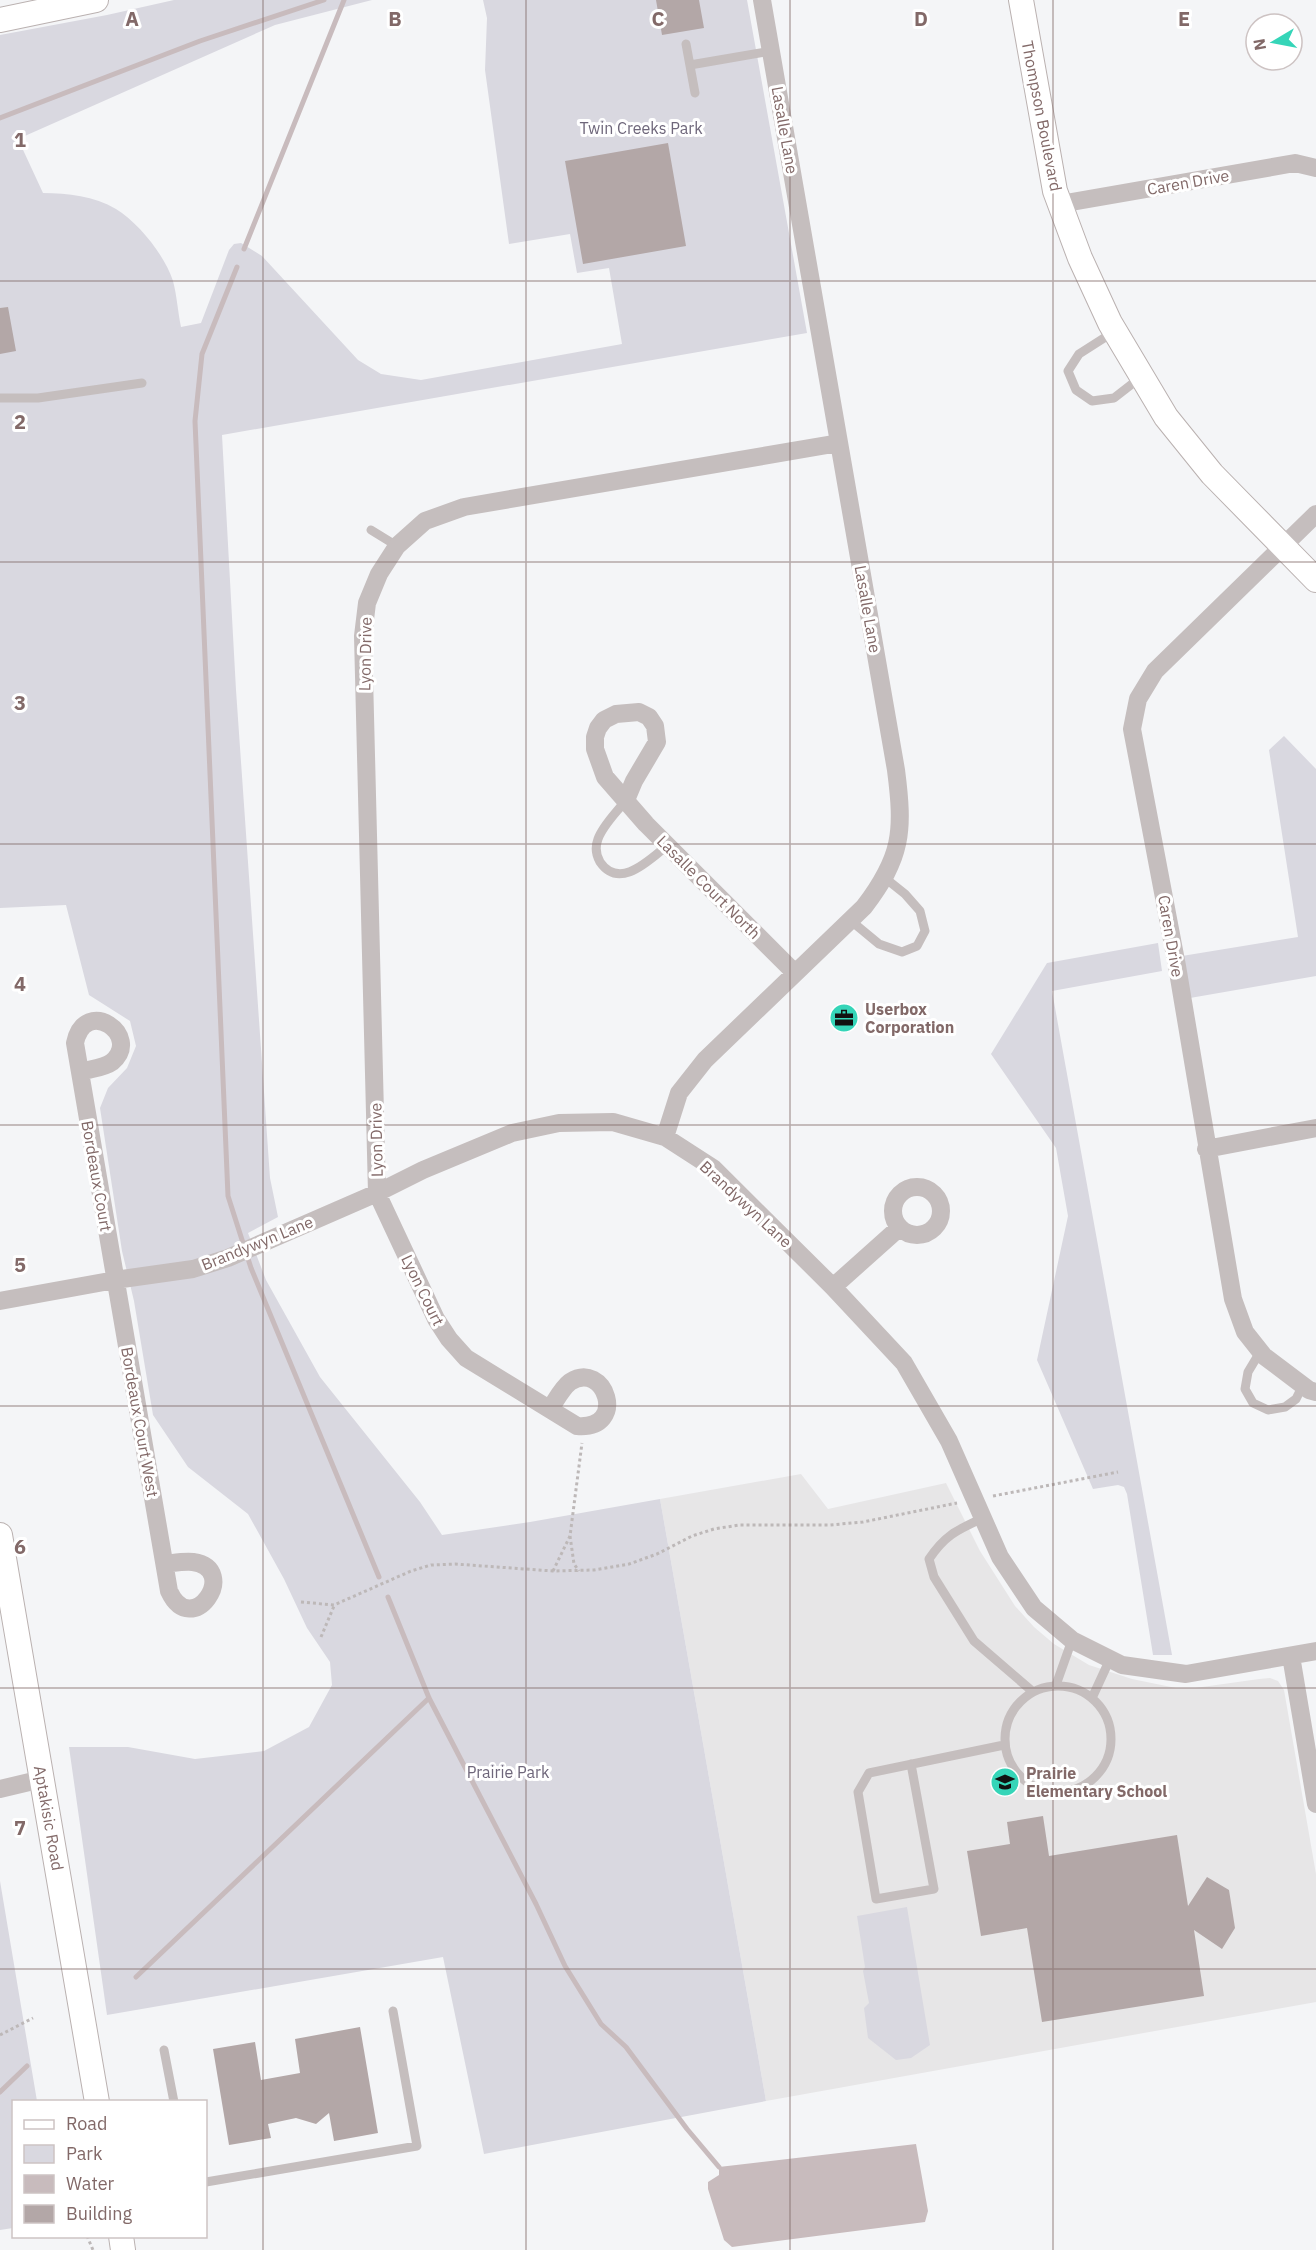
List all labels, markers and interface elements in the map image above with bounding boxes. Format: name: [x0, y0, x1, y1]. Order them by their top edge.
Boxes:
text: A: [125, 5, 139, 32]
text: B: [388, 5, 402, 32]
text: C: [651, 5, 665, 32]
text: D: [914, 5, 928, 32]
text: E: [1178, 5, 1190, 32]
north arrow: [1244, 12, 1304, 72]
text: N: [1248, 37, 1270, 52]
street label: Thompson Boulevard: [1018, 39, 1066, 193]
street label: Lasalle Lane: [767, 85, 803, 176]
park label: Twin Creeks Park: [579, 118, 703, 138]
text: 1: [14, 126, 26, 153]
street label: Caren Drive: [1145, 165, 1231, 199]
text: 2: [14, 408, 26, 435]
street label: Lasalle Lane: [850, 564, 886, 655]
street label: Lyon Drive: [354, 617, 376, 691]
text: 3: [14, 689, 26, 716]
street label: Lasalle Court North: [653, 831, 765, 943]
street label: Caren Drive: [1154, 893, 1188, 979]
text: 4: [14, 970, 26, 997]
place label: Userbox Corporation: [865, 999, 954, 1037]
office icon: Userbox Corporation: [828, 1002, 860, 1034]
street label: Lyon Drive: [365, 1103, 387, 1177]
street label: Bordeaux Court: [77, 1119, 117, 1233]
street label: Brandywyn Lane: [696, 1156, 796, 1252]
street label: Brandywyn Lane: [198, 1211, 316, 1275]
text: 5: [14, 1251, 26, 1278]
street label: Lyon Court: [397, 1251, 449, 1329]
street label: Bordeaux Court West: [117, 1345, 163, 1499]
text: 6: [14, 1533, 26, 1560]
park label: Prairie Park: [467, 1762, 550, 1782]
place label: Prairie Elementary School: [1026, 1763, 1167, 1801]
street label: Aptakisic Road: [30, 1764, 68, 1872]
school or university icon: Prairie Elementary School: [989, 1766, 1021, 1798]
text: 7: [14, 1814, 26, 1841]
legend: [12, 2100, 207, 2238]
text: Road: [66, 2112, 107, 2135]
text: Park: [66, 2142, 103, 2165]
text: Water: [66, 2172, 115, 2195]
text: Building: [66, 2202, 133, 2225]

